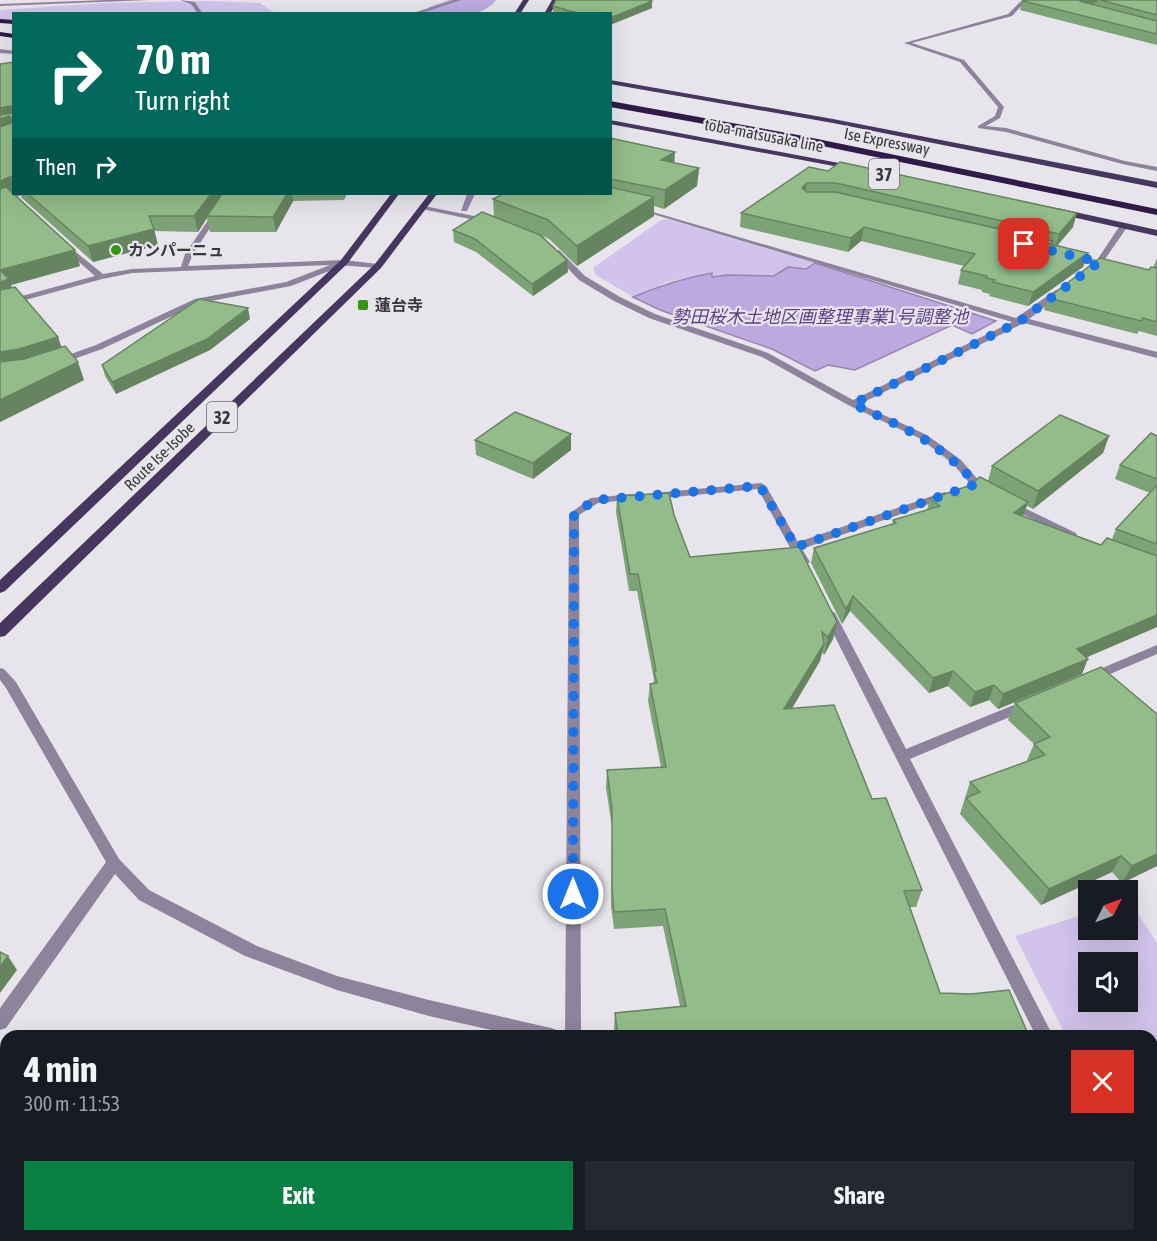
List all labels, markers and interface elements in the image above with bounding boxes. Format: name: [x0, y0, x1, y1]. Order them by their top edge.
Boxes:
text: 70 m: [135, 35, 210, 83]
icon: right: [36, 36, 114, 114]
text: Turn right: [135, 85, 230, 116]
street label: toba-matsusaka line: [703, 115, 825, 155]
street label: Ise Expressway: [843, 124, 932, 159]
icon: right: [89, 150, 122, 183]
text: Then: [36, 154, 77, 180]
road number: 37: [869, 159, 899, 189]
pin: [998, 218, 1049, 269]
icon: arrive: [1007, 227, 1040, 260]
place label: カンパーニュ: [128, 241, 224, 259]
marker: カンパーニュ: [109, 243, 123, 257]
place label: 蓮台寺: [375, 296, 423, 314]
marker: 蓮台寺: [356, 298, 370, 312]
water label: 勢田桜木土地区画整理事業1号調整池: [672, 306, 970, 327]
road number: 32: [207, 402, 237, 432]
street label: Route Ise-Isobe: [120, 418, 198, 494]
position arrow: [541, 862, 605, 926]
north arrow: [1078, 880, 1138, 940]
map controls: [1078, 880, 1138, 1012]
button: sound: [1078, 952, 1138, 1012]
text: 4 min: [24, 1048, 98, 1090]
button: close: [1071, 1050, 1134, 1113]
text: 300 m · 11:53: [24, 1092, 120, 1115]
button: Exit: [24, 1161, 573, 1230]
button: Share: [585, 1161, 1134, 1230]

